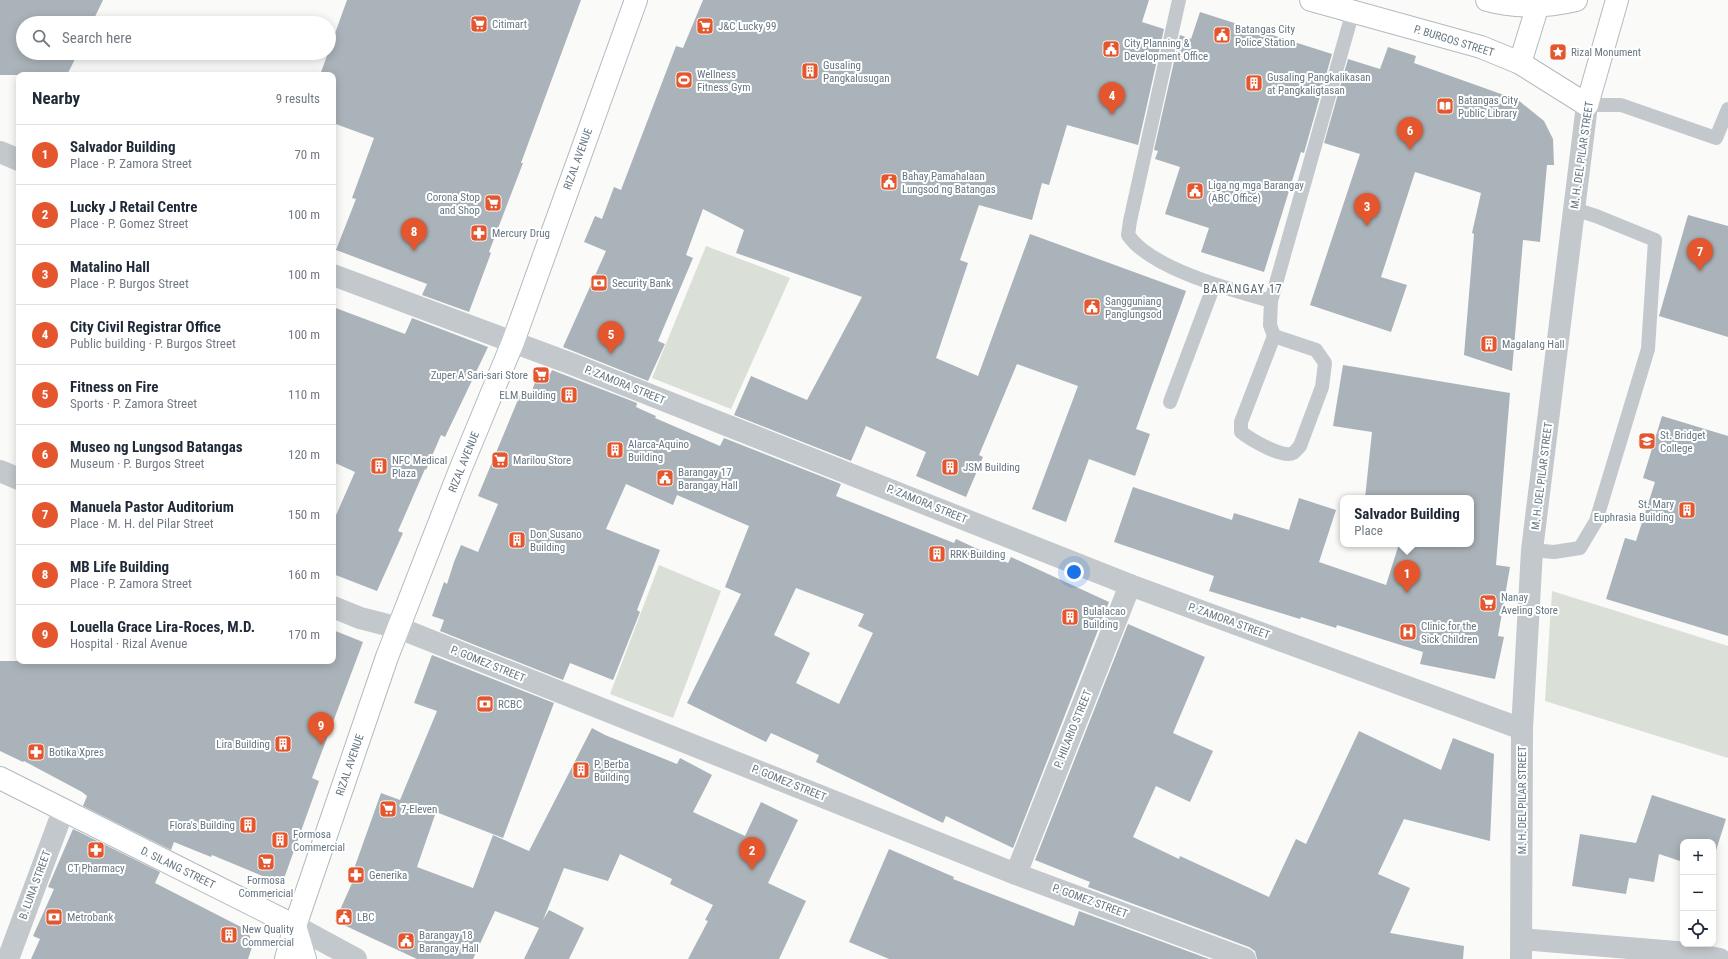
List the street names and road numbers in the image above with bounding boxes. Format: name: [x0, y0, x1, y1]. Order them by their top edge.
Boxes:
street label: P. BURGOS STREET: [1412, 23, 1496, 59]
street label: M. H. DEL PILAR STREET: [1568, 100, 1596, 210]
street label: RIZAL AVENUE: [561, 126, 595, 192]
street label: P. ZAMORA STREET: [583, 363, 667, 407]
street label: M. H. DEL PILAR STREET: [1529, 421, 1555, 531]
street label: RIZAL AVENUE: [446, 429, 482, 494]
street label: P. ZAMORA STREET: [885, 482, 969, 526]
street label: P. ZAMORA STREET: [1187, 600, 1272, 642]
street label: P. GOMEZ STREET: [449, 643, 527, 685]
street label: P. HILARIO STREET: [1051, 688, 1095, 770]
street label: RIZAL AVENUE: [333, 732, 367, 798]
street label: M. H. DEL PILAR STREET: [1516, 746, 1529, 854]
street label: P. GOMEZ STREET: [750, 762, 828, 804]
street label: D. SILANG STREET: [139, 844, 218, 892]
street label: B. LUNA STREET: [17, 849, 54, 921]
street label: P. GOMEZ STREET: [1051, 881, 1130, 921]

